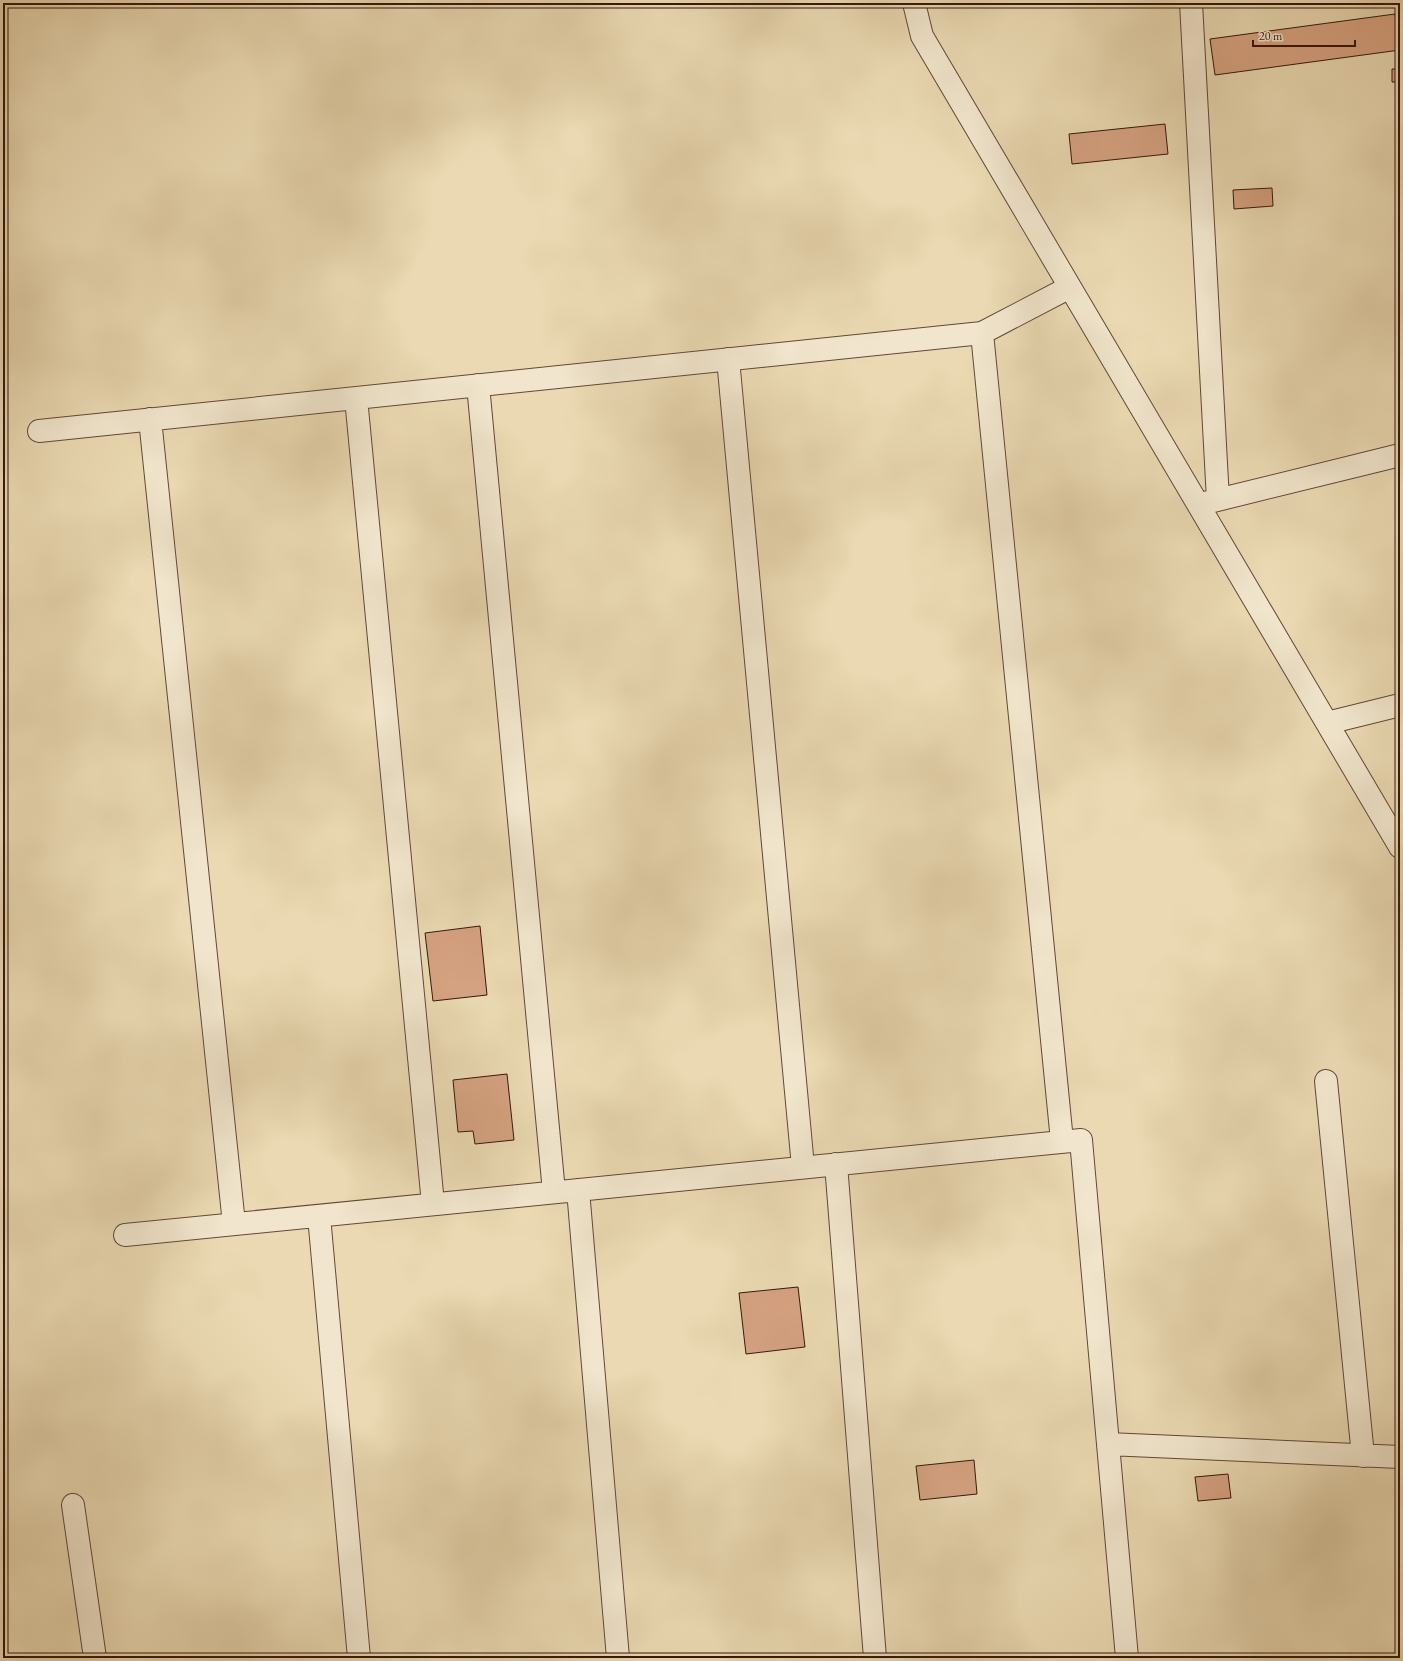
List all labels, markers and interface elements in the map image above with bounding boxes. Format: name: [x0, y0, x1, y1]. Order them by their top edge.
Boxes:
scale bar: [1253, 22, 1355, 48]
text: 20 m: [1259, 28, 1283, 44]

